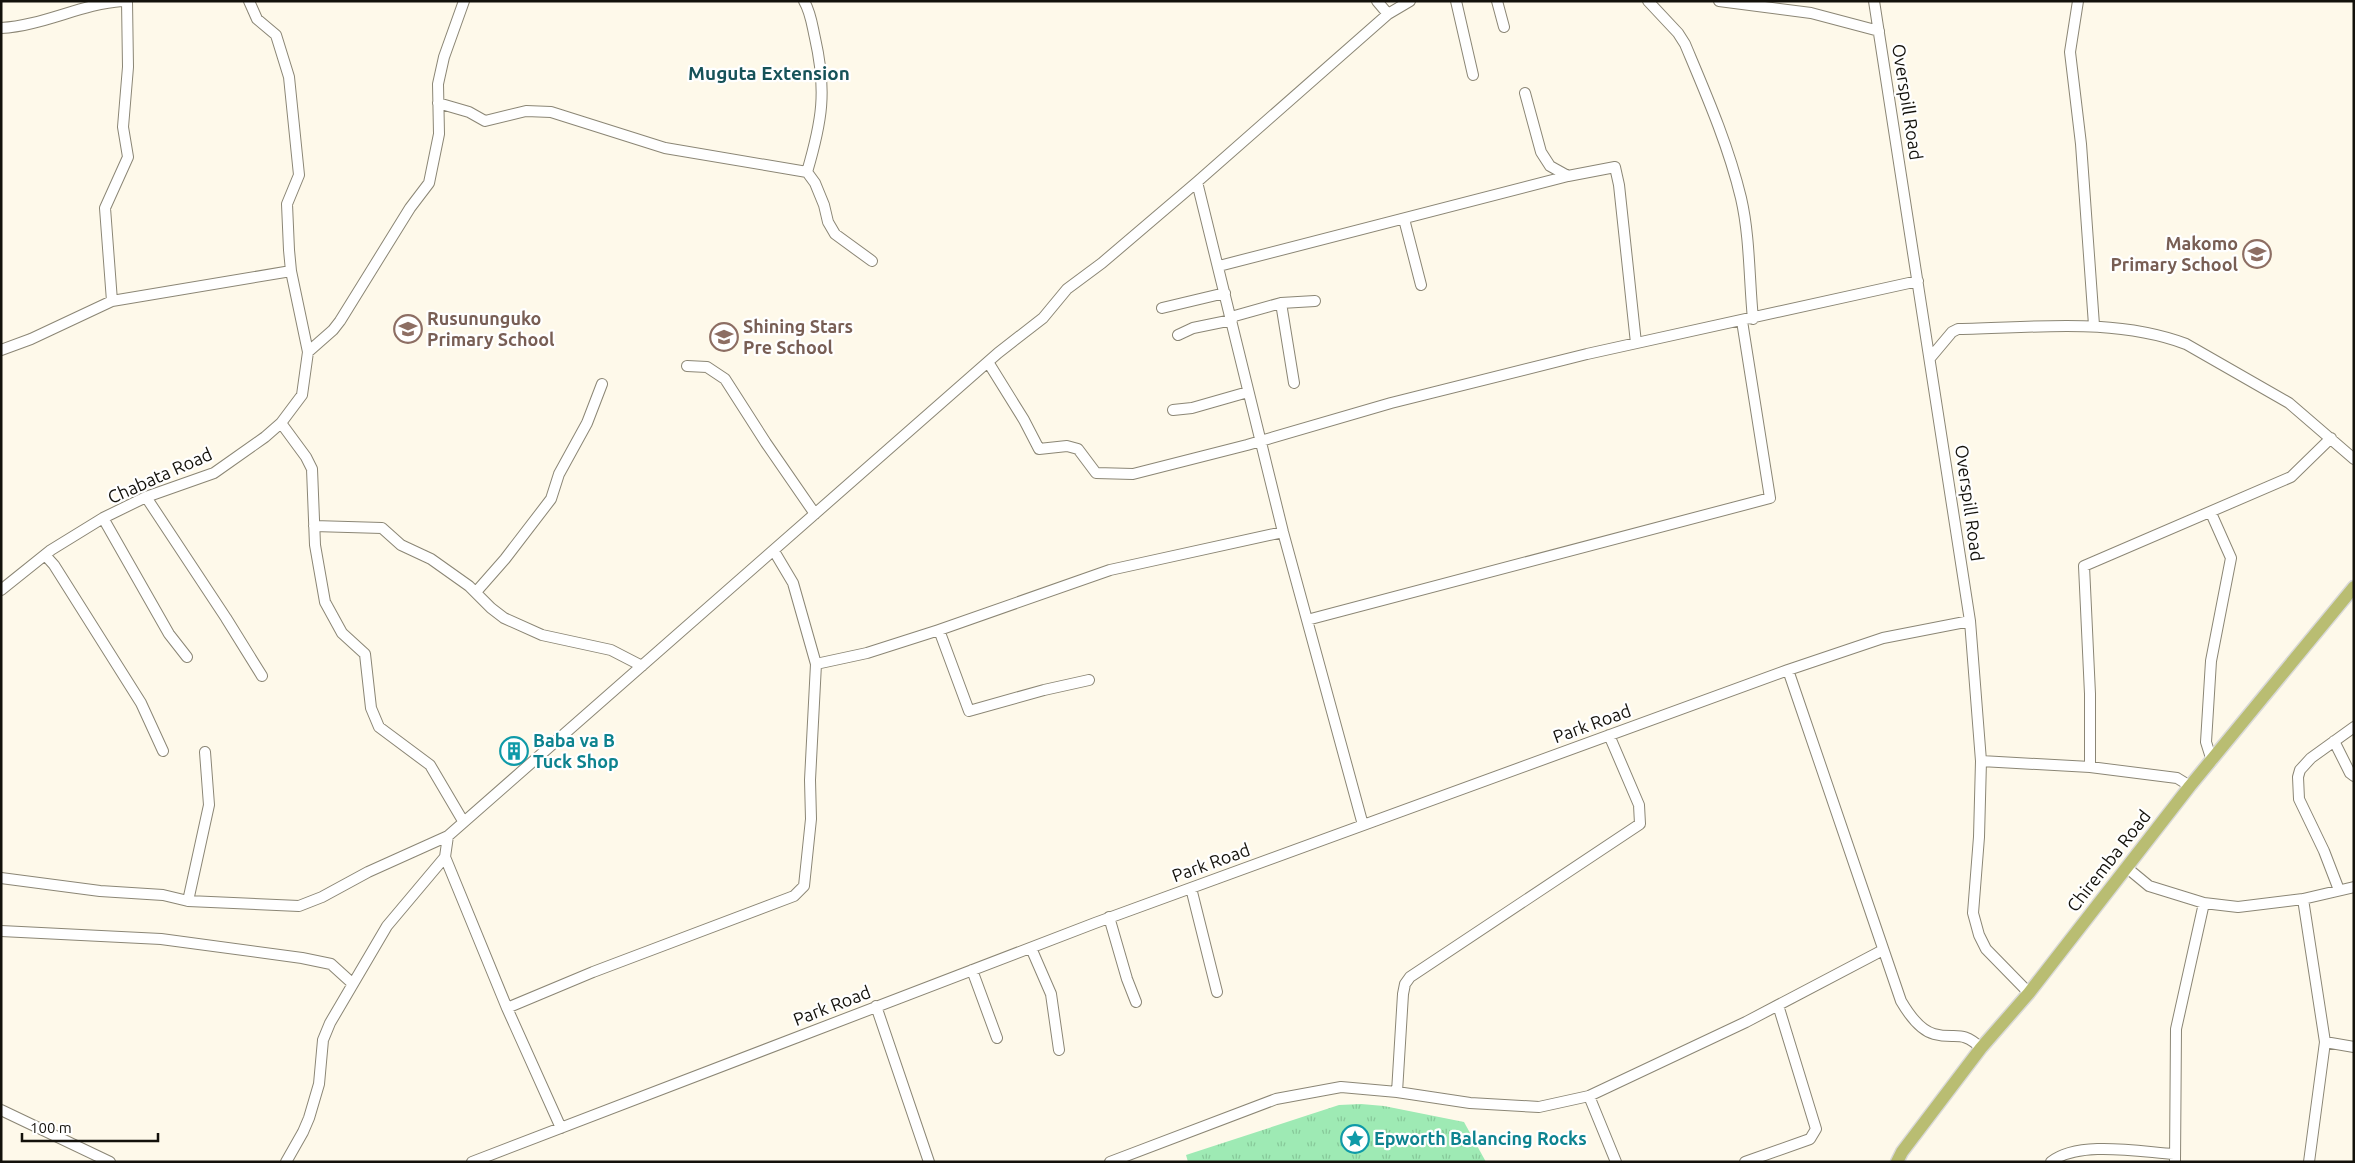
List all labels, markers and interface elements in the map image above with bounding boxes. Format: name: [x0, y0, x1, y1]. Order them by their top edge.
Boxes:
street label: Overspill Road: [1889, 42, 1927, 161]
district label: Muguta Extension: [688, 62, 850, 84]
place label: Makomo Primary School: [2110, 233, 2239, 274]
school or university icon: Makomo Primary School: [2242, 239, 2272, 269]
place label: Rusununguko Primary School: [427, 308, 555, 349]
school or university icon: Rusununguko Primary School: [393, 314, 423, 344]
place label: Shining Stars Pre School: [743, 316, 853, 357]
school or university icon: Shining Stars Pre School: [709, 322, 739, 352]
street label: Chabata Road: [104, 443, 215, 507]
street label: Overspill Road: [1952, 443, 1988, 562]
street label: Park Road: [1550, 700, 1633, 746]
place label: Baba va B Tuck Shop: [533, 730, 619, 771]
building icon: Baba va B Tuck Shop: [499, 736, 529, 766]
street label: Chiremba Road: [2062, 806, 2154, 915]
street label: Park Road: [1169, 839, 1252, 885]
street label: Park Road: [790, 981, 873, 1029]
scale bar: [22, 1110, 159, 1142]
text: 100 m: [30, 1119, 72, 1136]
place icon: Epworth Balancing Rocks: [1340, 1124, 1370, 1154]
place label: Epworth Balancing Rocks: [1374, 1128, 1587, 1148]

